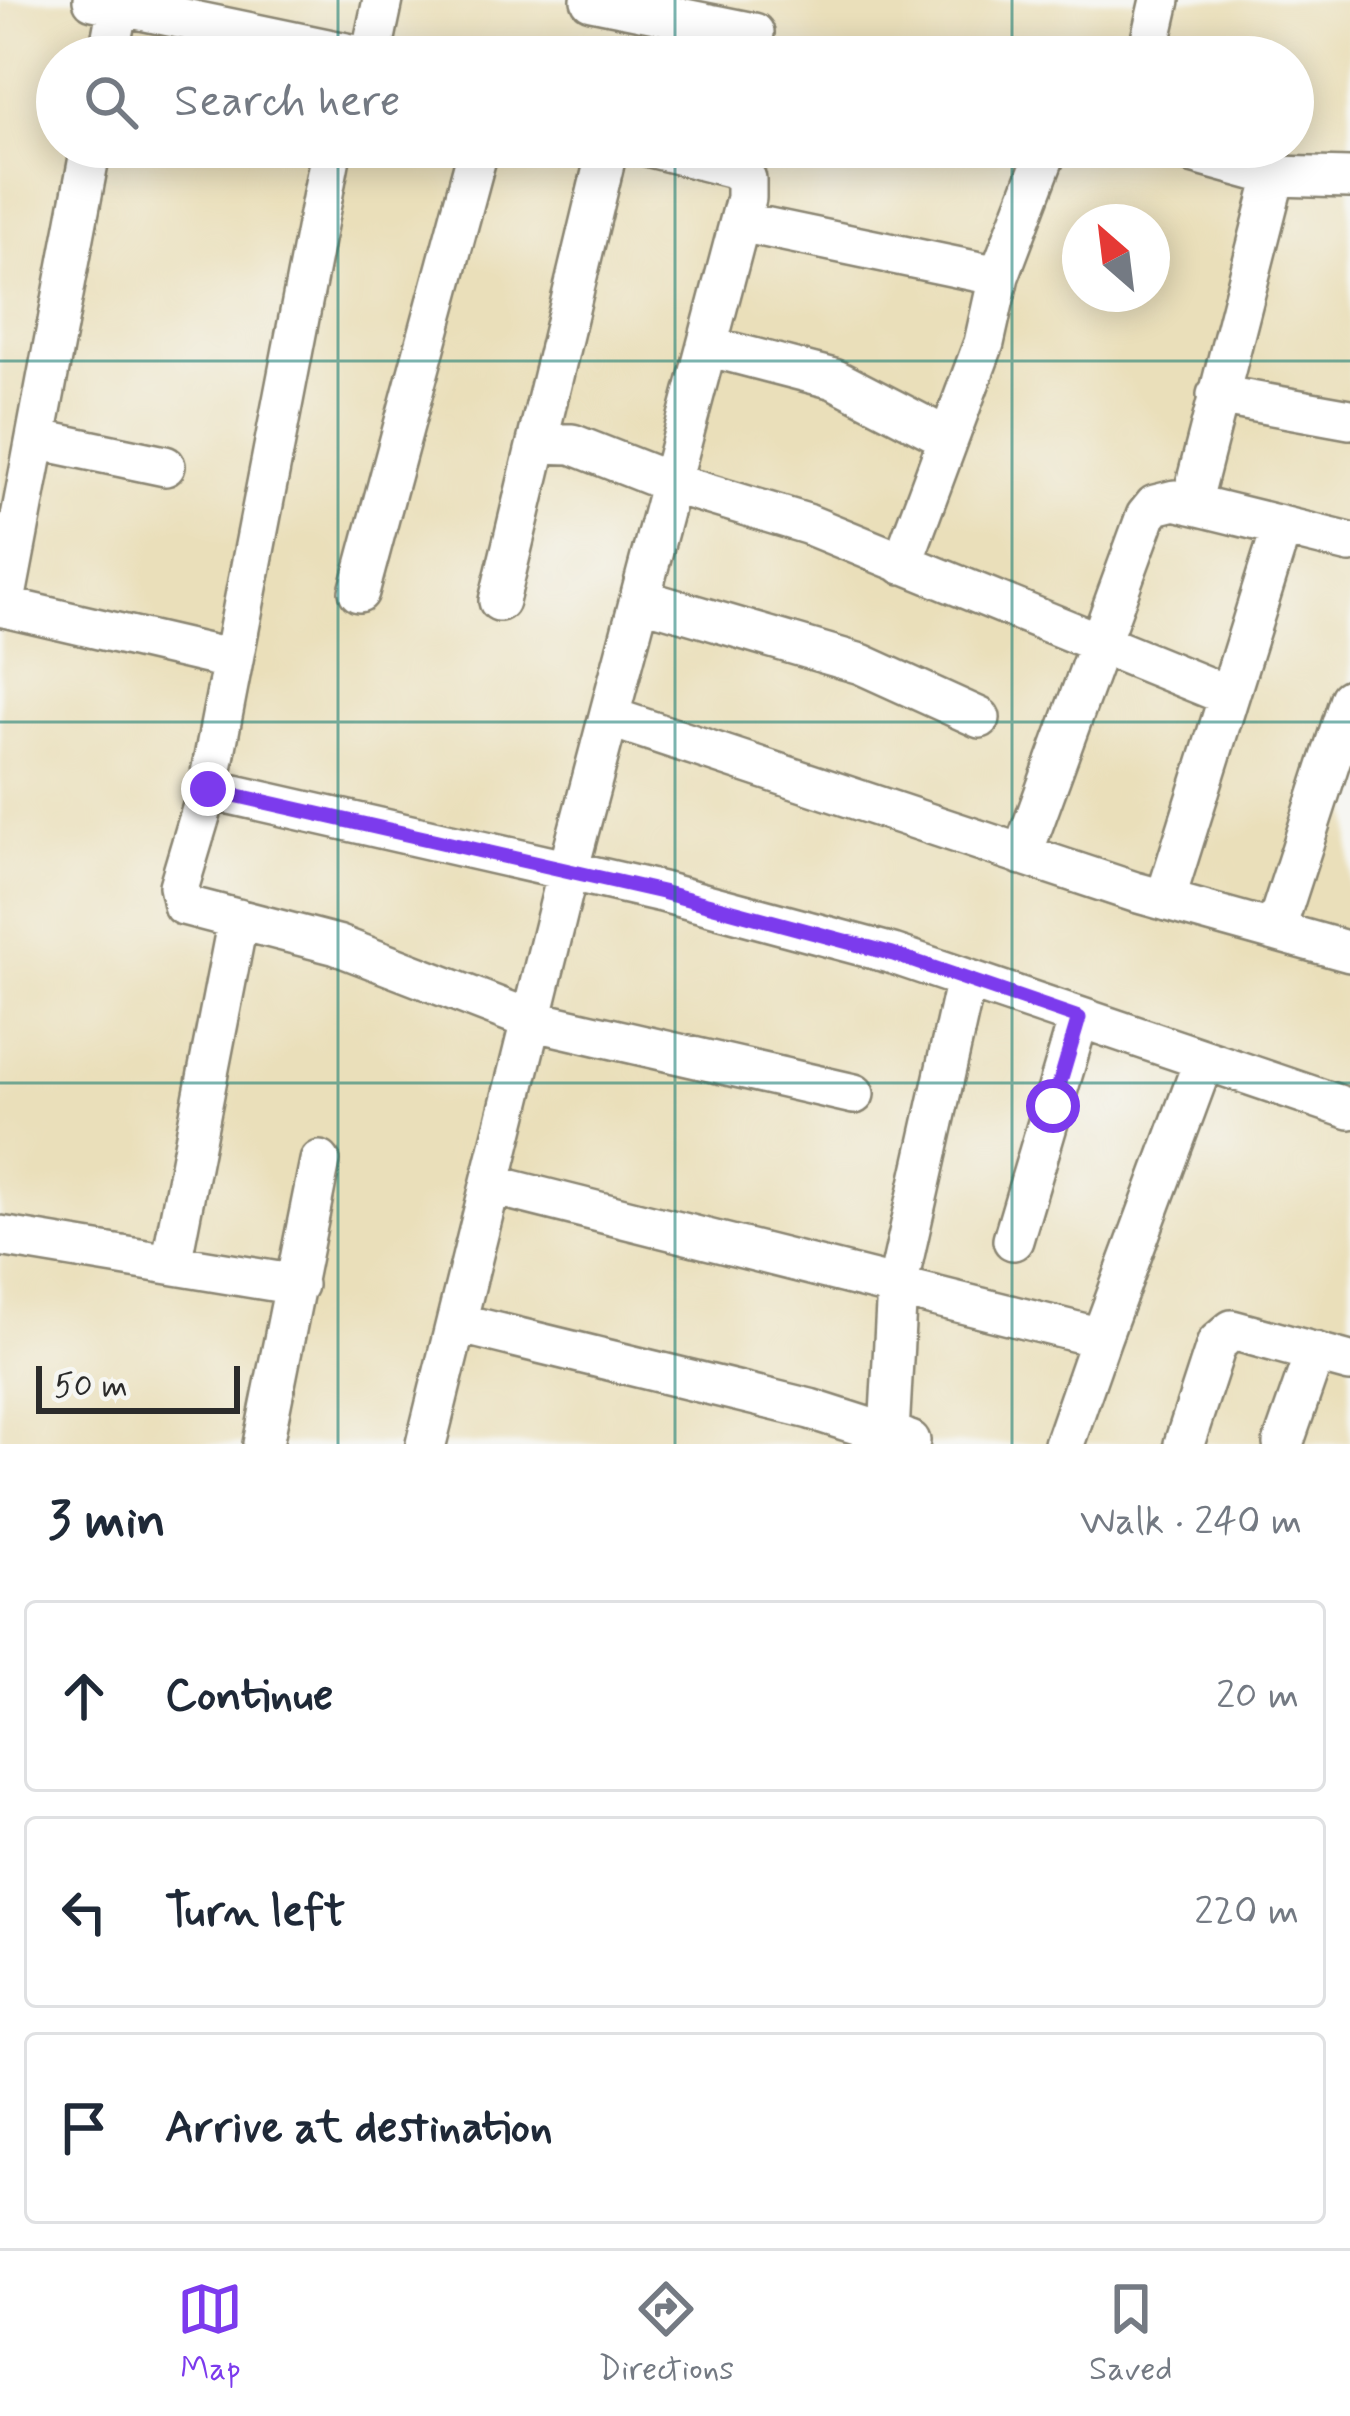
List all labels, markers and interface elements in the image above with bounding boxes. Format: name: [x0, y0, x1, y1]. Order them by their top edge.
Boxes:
search box: [36, 36, 1314, 168]
icon: search: [78, 69, 144, 135]
text: Search here: [174, 73, 401, 132]
north arrow: [1062, 204, 1170, 312]
route end: [181, 762, 235, 816]
route start: [1026, 1079, 1080, 1133]
scale bar: [36, 1360, 240, 1413]
text: 50 m: [54, 1365, 128, 1409]
text: 3 min: [48, 1489, 166, 1555]
text: Walk · 240 m: [1080, 1497, 1302, 1548]
icon: ahead: [51, 1663, 117, 1729]
text: Continue: [165, 1667, 333, 1726]
text: 20 m: [1216, 1671, 1299, 1722]
icon: left: [51, 1879, 117, 1945]
text: Turn left: [165, 1883, 345, 1942]
text: 220 m: [1194, 1887, 1299, 1938]
icon: arrive: [51, 2095, 117, 2161]
text: Arrive at destination: [165, 2099, 553, 2158]
tab: Map: [177, 2276, 243, 2392]
tab: Directions: [598, 2276, 734, 2392]
tab: Saved: [1089, 2276, 1173, 2392]

